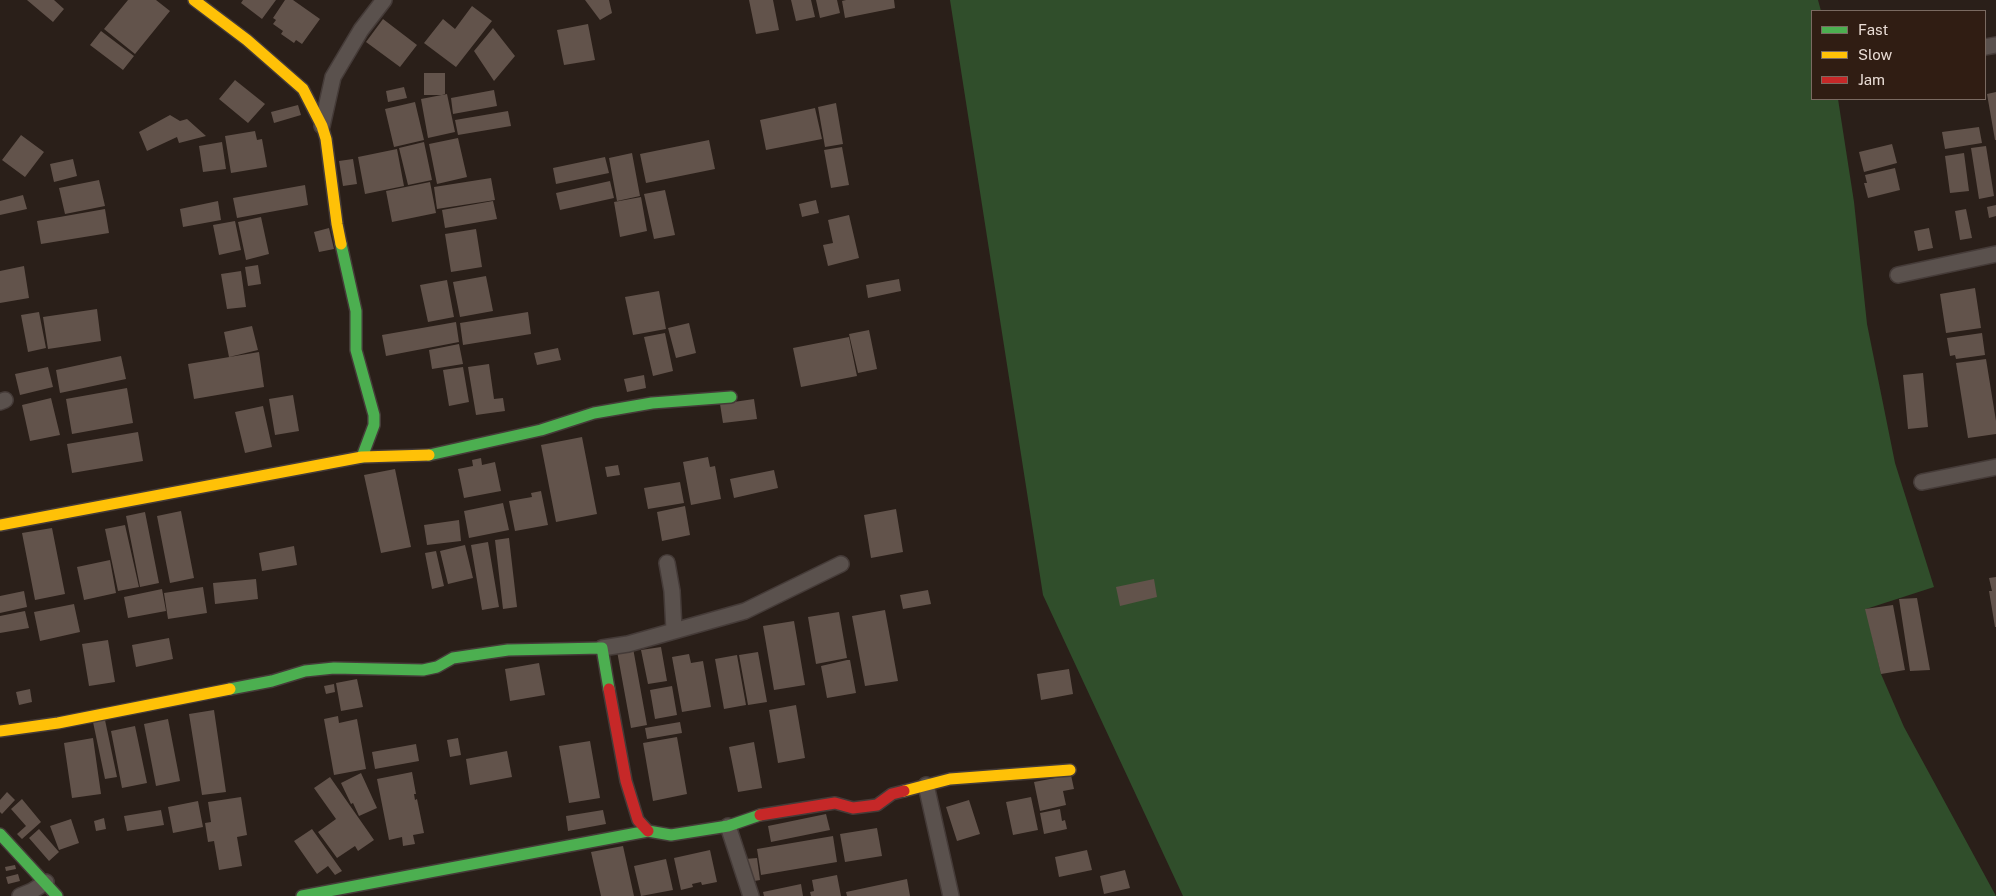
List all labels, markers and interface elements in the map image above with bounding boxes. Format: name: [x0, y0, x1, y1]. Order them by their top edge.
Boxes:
legend: [1811, 10, 1986, 100]
text: Fast: [1858, 21, 1888, 38]
text: Slow: [1858, 46, 1892, 63]
text: Jam: [1858, 71, 1885, 88]

